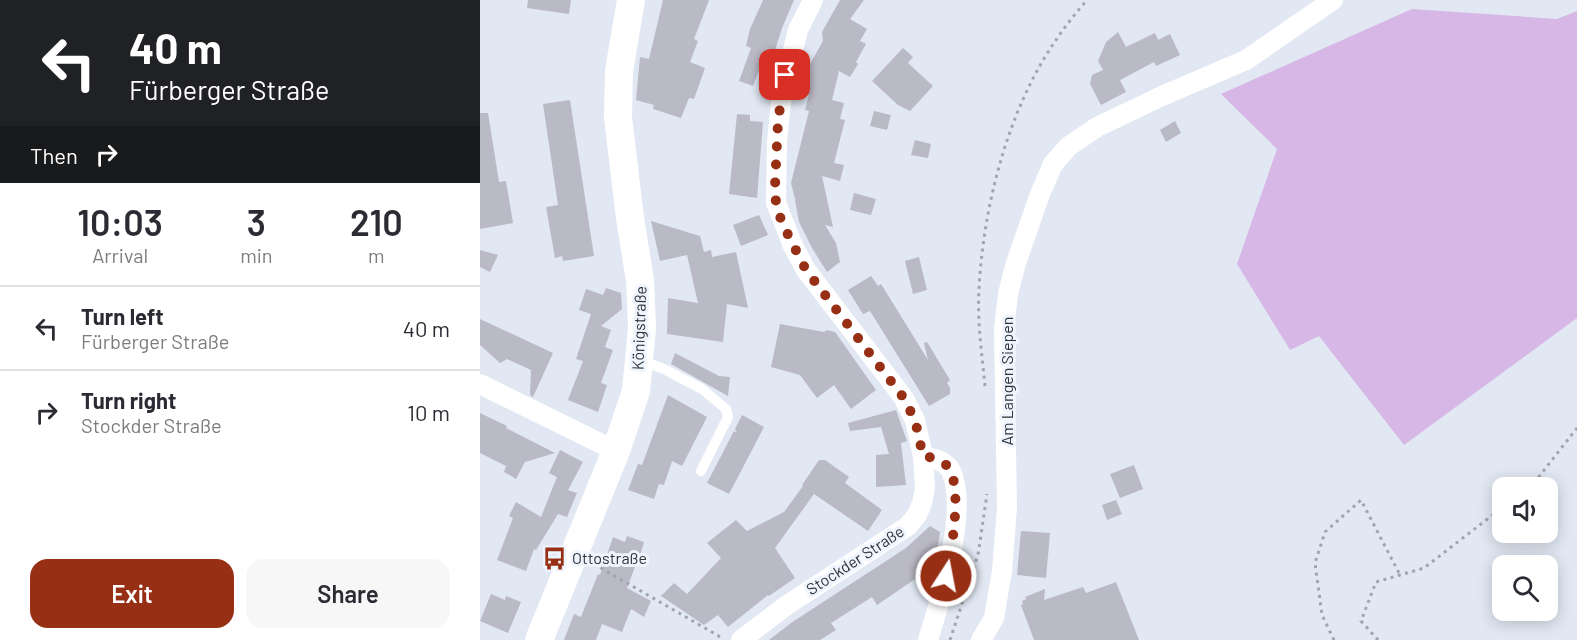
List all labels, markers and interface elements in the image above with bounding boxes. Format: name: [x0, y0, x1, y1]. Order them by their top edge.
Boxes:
text: 40 m: [129, 22, 222, 72]
icon: left: [30, 24, 108, 102]
pin: [759, 49, 810, 100]
icon: arrive: [768, 58, 801, 91]
text: Fürberger Straße: [129, 73, 329, 105]
icon: right: [90, 138, 123, 171]
text: Then: [30, 142, 78, 168]
text: 10:03: [77, 200, 163, 243]
text: 3: [247, 200, 266, 243]
text: 210: [350, 200, 403, 243]
text: Arrival: [92, 243, 148, 267]
text: min: [240, 243, 273, 267]
text: m: [368, 243, 385, 267]
street label: Königstraße: [628, 286, 649, 370]
text: Turn left: [81, 303, 164, 329]
icon: left: [30, 312, 63, 345]
text: 40 m: [403, 315, 450, 341]
street label: Am Langen Siepen: [997, 317, 1016, 445]
text: Fürberger Straße: [81, 329, 229, 353]
text: Turn right: [81, 387, 176, 413]
icon: right: [30, 396, 63, 429]
text: 10 m: [407, 399, 450, 425]
text: Stockder Straße: [81, 413, 222, 437]
map controls: [1492, 477, 1558, 621]
button: sound: [1492, 477, 1558, 543]
street label: Stockder Straße: [802, 521, 907, 598]
position arrow: [914, 544, 978, 608]
bus stop icon: Ottostraße: [541, 545, 567, 571]
place label: Ottostraße: [572, 548, 647, 567]
button: search: [1492, 555, 1558, 621]
button: Exit: [30, 559, 234, 628]
button: Share: [246, 559, 450, 628]

